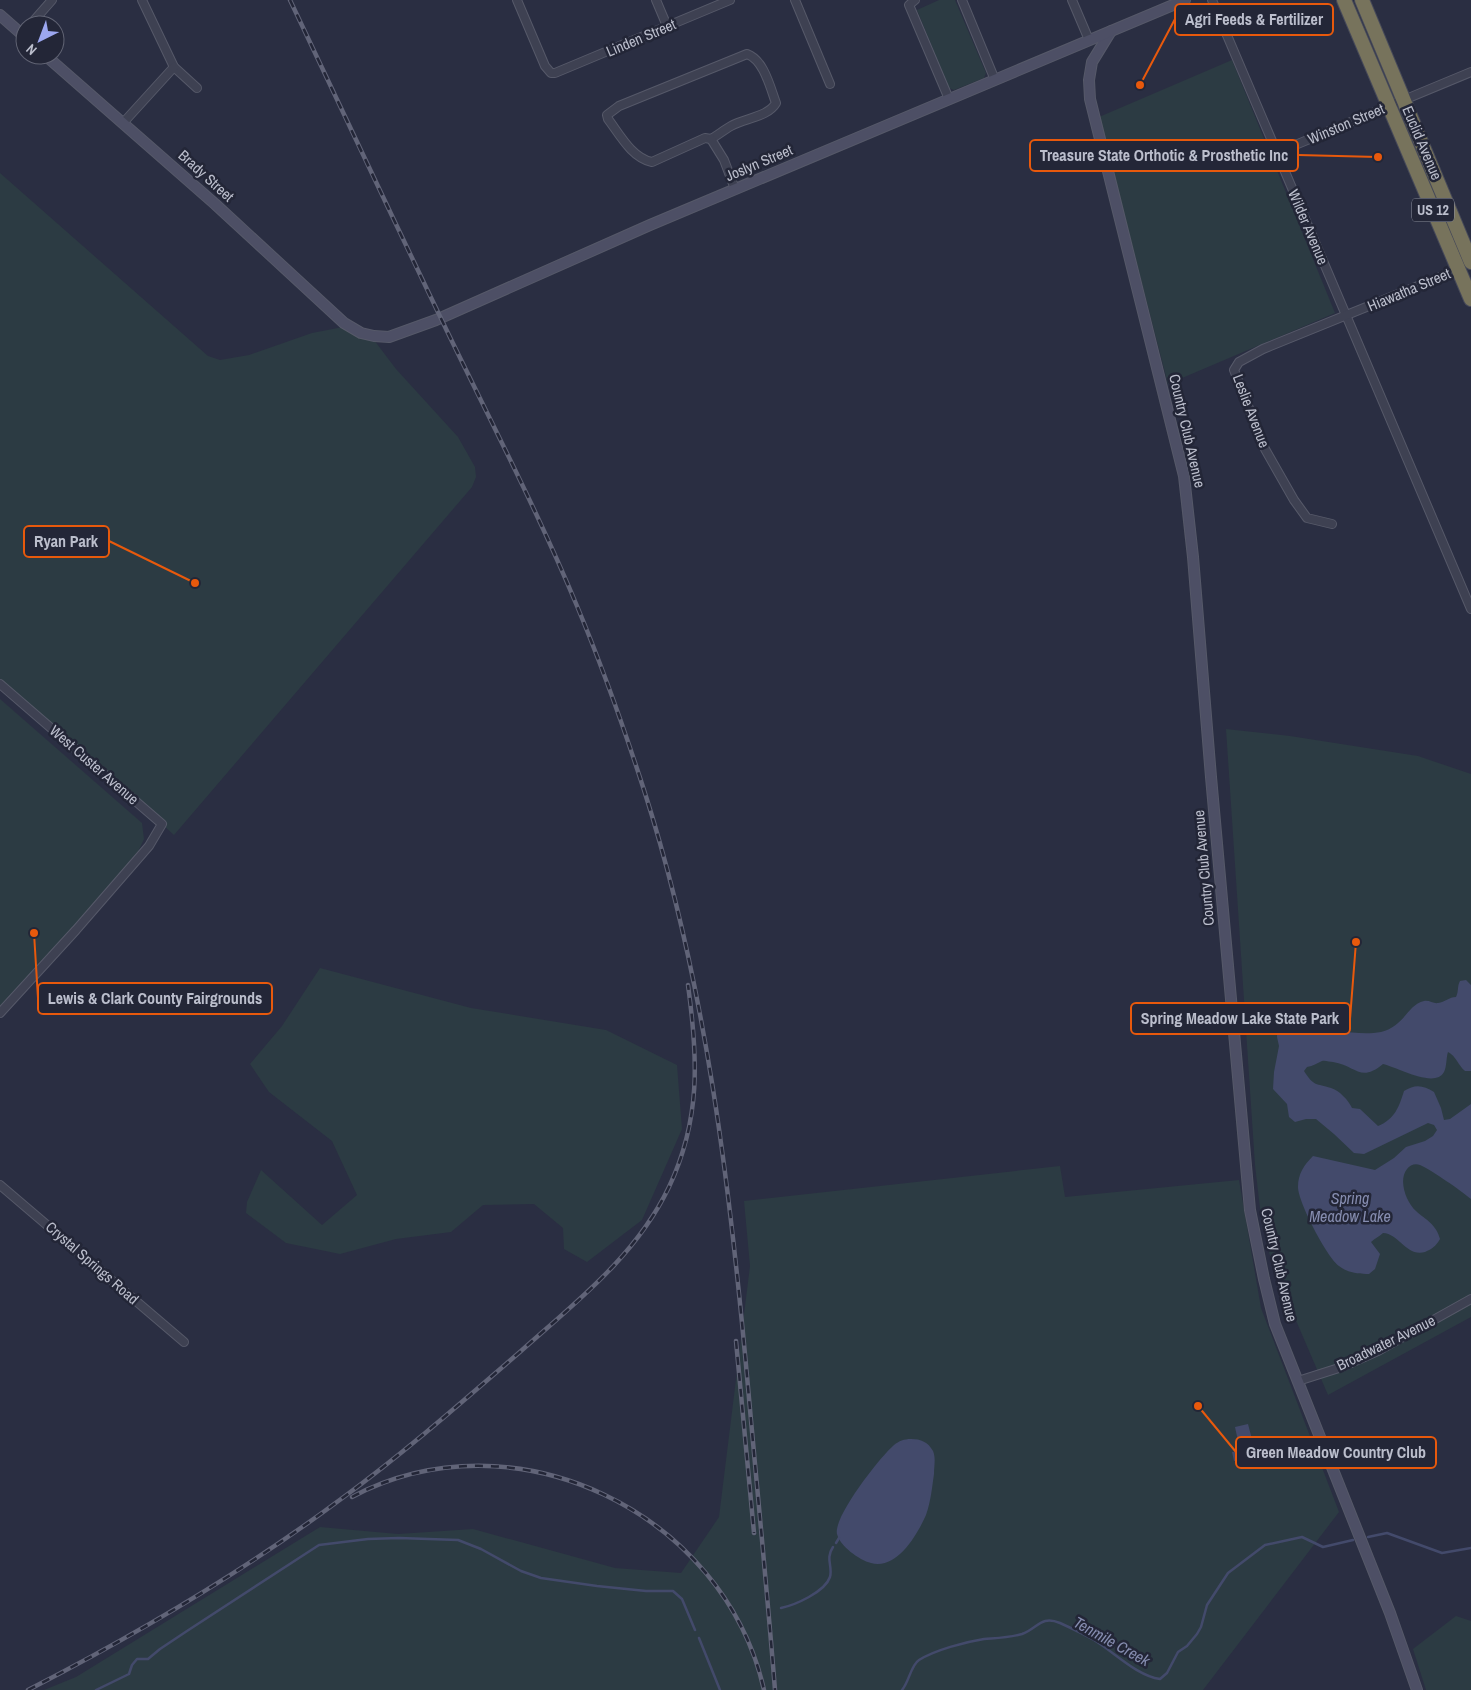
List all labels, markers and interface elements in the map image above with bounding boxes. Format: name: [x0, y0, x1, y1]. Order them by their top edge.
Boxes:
callout: Agri Feeds & Fertilizer: [1175, 4, 1333, 35]
text: Agri Feeds & Fertilizer: [1185, 8, 1324, 30]
street label: Linden Street: [603, 13, 679, 62]
north arrow: [15, 15, 65, 65]
text: N: [22, 40, 40, 59]
street label: Winston Street: [1304, 98, 1388, 149]
street label: Euclid Avenue: [1397, 103, 1448, 183]
street label: Joslyn Street: [722, 139, 796, 186]
callout: Treasure State Orthotic & Prosthetic Inc: [1030, 140, 1298, 171]
text: Treasure State Orthotic & Prosthetic Inc: [1040, 144, 1288, 166]
street label: Brady Street: [174, 145, 239, 207]
street label: Wilder Avenue: [1283, 186, 1334, 268]
road number: US 12: [1412, 198, 1454, 222]
street label: Hiawatha Street: [1364, 262, 1454, 316]
street label: Leslie Avenue: [1228, 371, 1275, 451]
street label: Country Club Avenue: [1164, 372, 1211, 490]
callout: Ryan Park: [24, 526, 109, 557]
text: Ryan Park: [34, 530, 99, 552]
street label: West Custer Avenue: [45, 720, 143, 809]
street label: Country Club Avenue: [1188, 809, 1219, 927]
callout: Lewis & Clark County Fairgrounds: [38, 983, 272, 1014]
text: Lewis & Clark County Fairgrounds: [48, 987, 262, 1009]
callout: Spring Meadow Lake State Park: [1131, 1003, 1350, 1034]
text: Spring Meadow Lake State Park: [1141, 1007, 1340, 1029]
water label: Spring Meadow Lake: [1309, 1187, 1391, 1227]
street label: Country Club Avenue: [1256, 1206, 1303, 1324]
street label: Crystal Springs Road: [41, 1216, 143, 1309]
street label: Broadwater Avenue: [1333, 1310, 1439, 1375]
callout: Green Meadow Country Club: [1236, 1437, 1436, 1468]
text: Green Meadow Country Club: [1246, 1441, 1426, 1463]
water label: Tenmile Creek: [1070, 1611, 1155, 1671]

